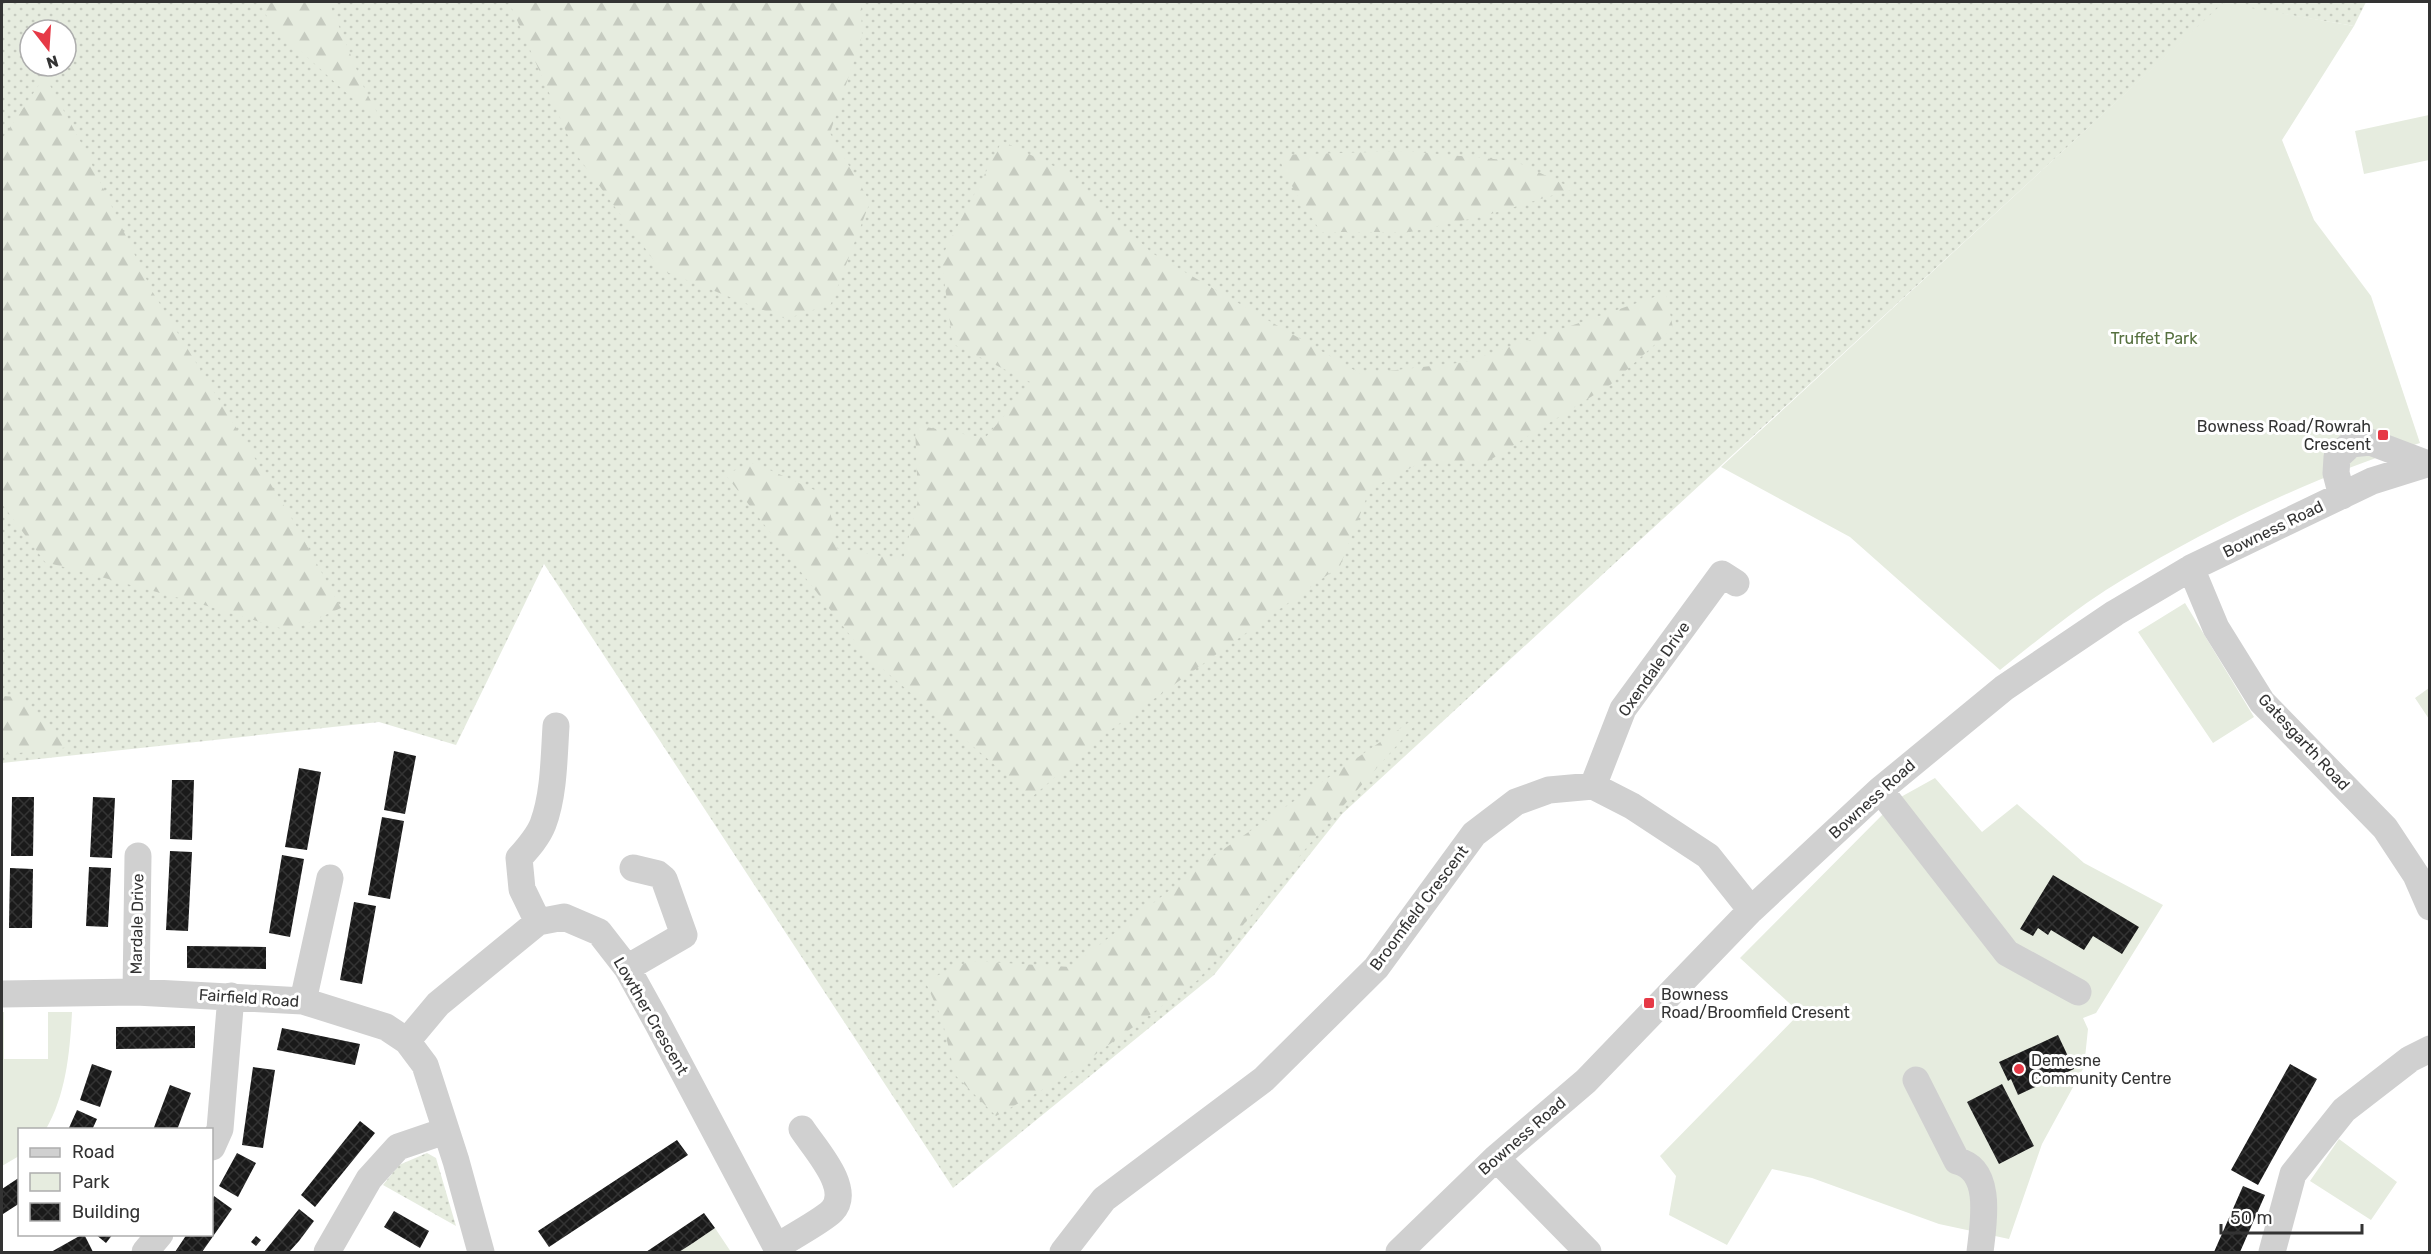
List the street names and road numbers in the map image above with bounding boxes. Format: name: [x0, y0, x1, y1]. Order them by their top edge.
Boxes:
street label: Bowness Road: [2220, 497, 2326, 561]
street label: Oxendale Drive: [1614, 618, 1694, 720]
street label: Gatesgarth Road: [2254, 690, 2354, 794]
street label: Bowness Road: [1825, 755, 1919, 843]
street label: Broomfield Crescent: [1366, 842, 1472, 974]
street label: Mardale Drive: [127, 873, 147, 975]
street label: Lowther Crescent: [610, 954, 692, 1078]
street label: Fairfield Road: [198, 985, 300, 1011]
street label: Bowness Road: [1475, 1093, 1569, 1179]

